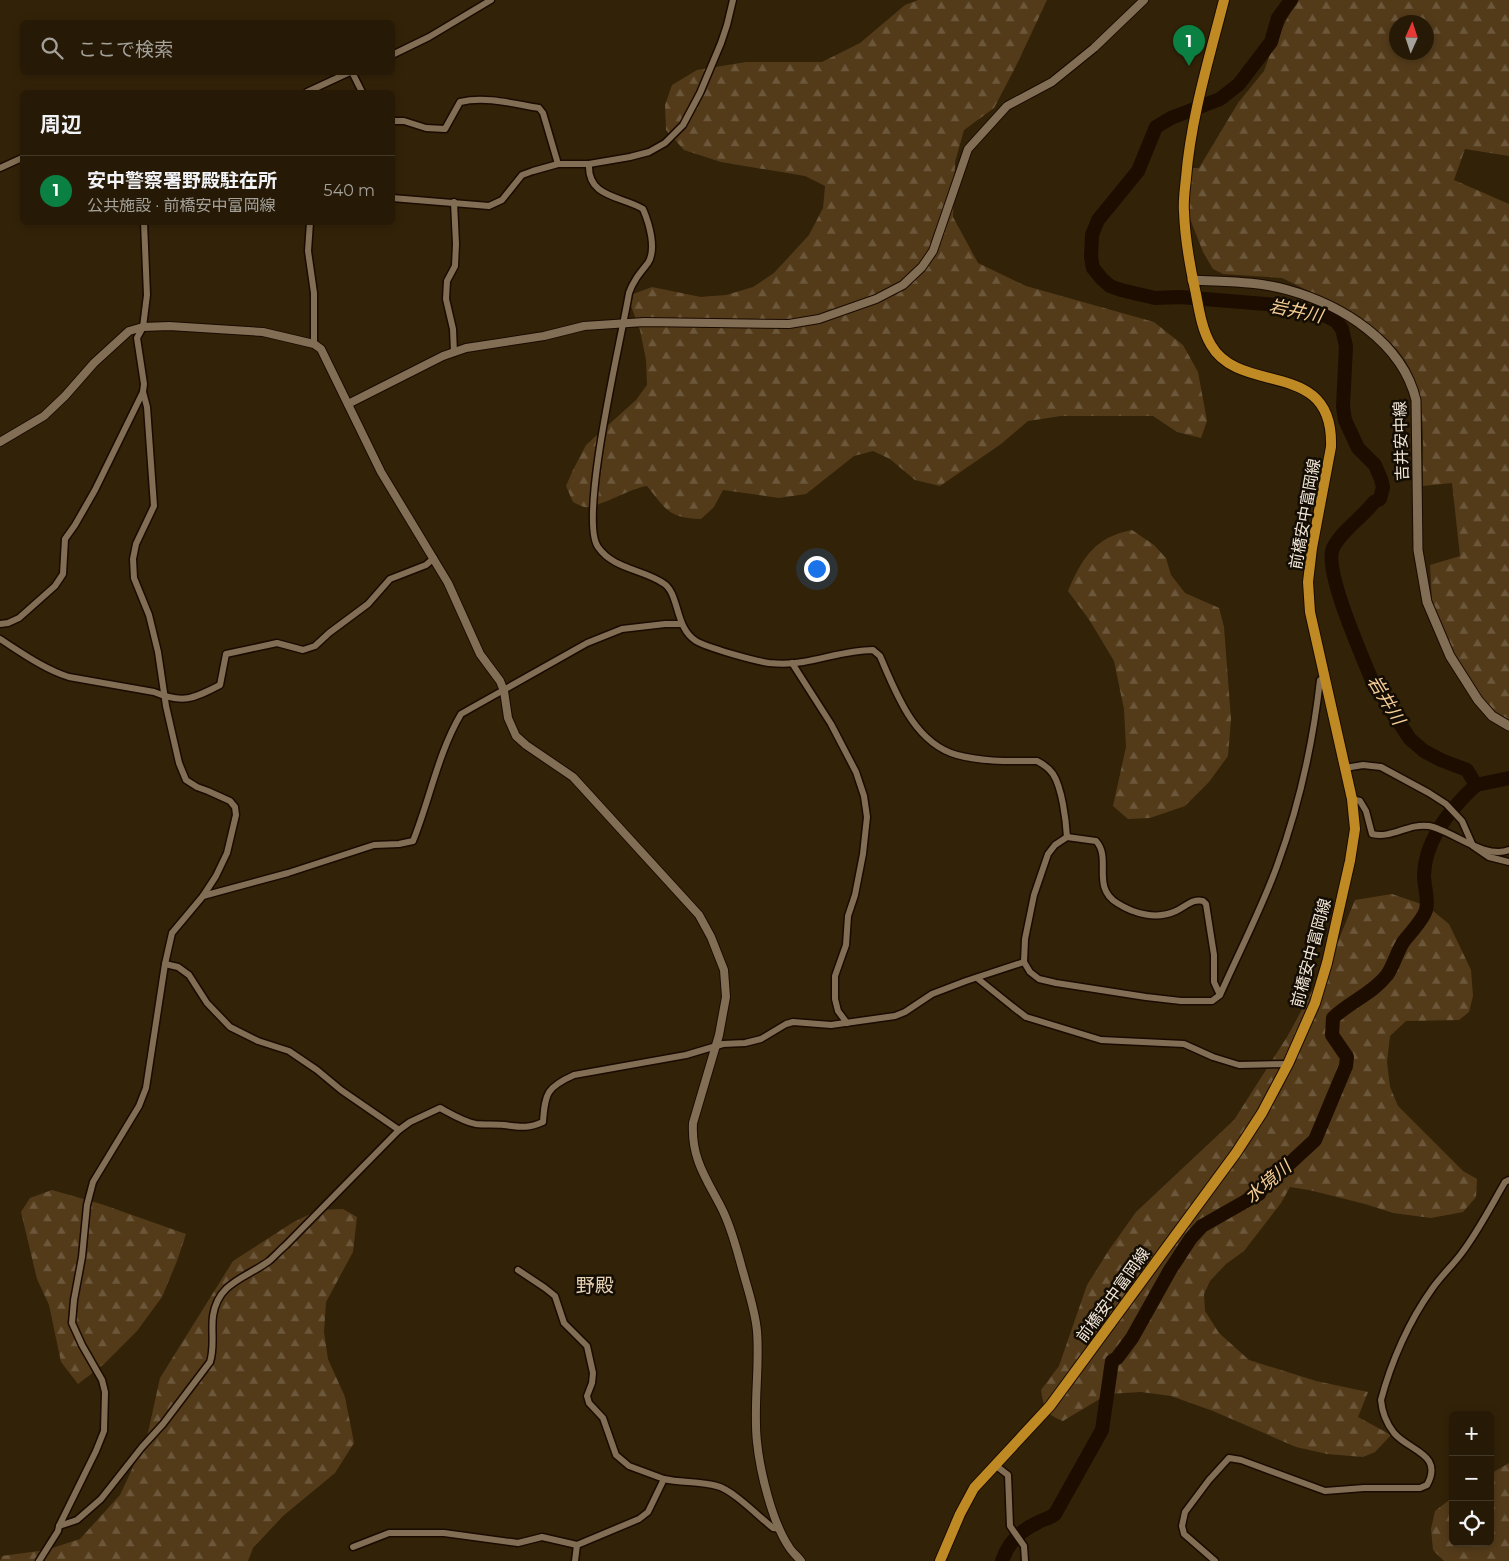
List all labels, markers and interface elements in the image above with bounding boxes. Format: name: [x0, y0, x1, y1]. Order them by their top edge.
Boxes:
north arrow: [1389, 15, 1434, 60]
search box: [20, 20, 395, 75]
pin: 1: [1173, 25, 1205, 66]
icon: search: [38, 34, 66, 62]
text: ここで検索: [78, 38, 173, 61]
text: 周辺: [40, 112, 82, 137]
text: 安中警察署野殿駐在所: [87, 169, 277, 192]
text: 1: [53, 181, 59, 200]
text: 540 m: [324, 181, 375, 200]
text: 公共施設 · 前橋安中富岡線: [87, 196, 275, 215]
water label: 岩井川: [1267, 295, 1327, 328]
street label: 吉井安中線: [1390, 401, 1412, 481]
street label: 前橋安中富岡線: [1286, 457, 1324, 571]
your location: [804, 556, 830, 582]
water label: 岩井川: [1363, 671, 1410, 731]
street label: 前橋安中富岡線: [1287, 896, 1335, 1010]
water label: 水境川: [1240, 1155, 1297, 1208]
street label: 前橋安中富岡線: [1072, 1244, 1154, 1346]
district label: 野殿: [576, 1274, 614, 1297]
map controls: [1449, 1411, 1494, 1546]
button: +: [1449, 1411, 1494, 1456]
button: −: [1449, 1456, 1494, 1501]
button: locate: [1449, 1501, 1494, 1546]

